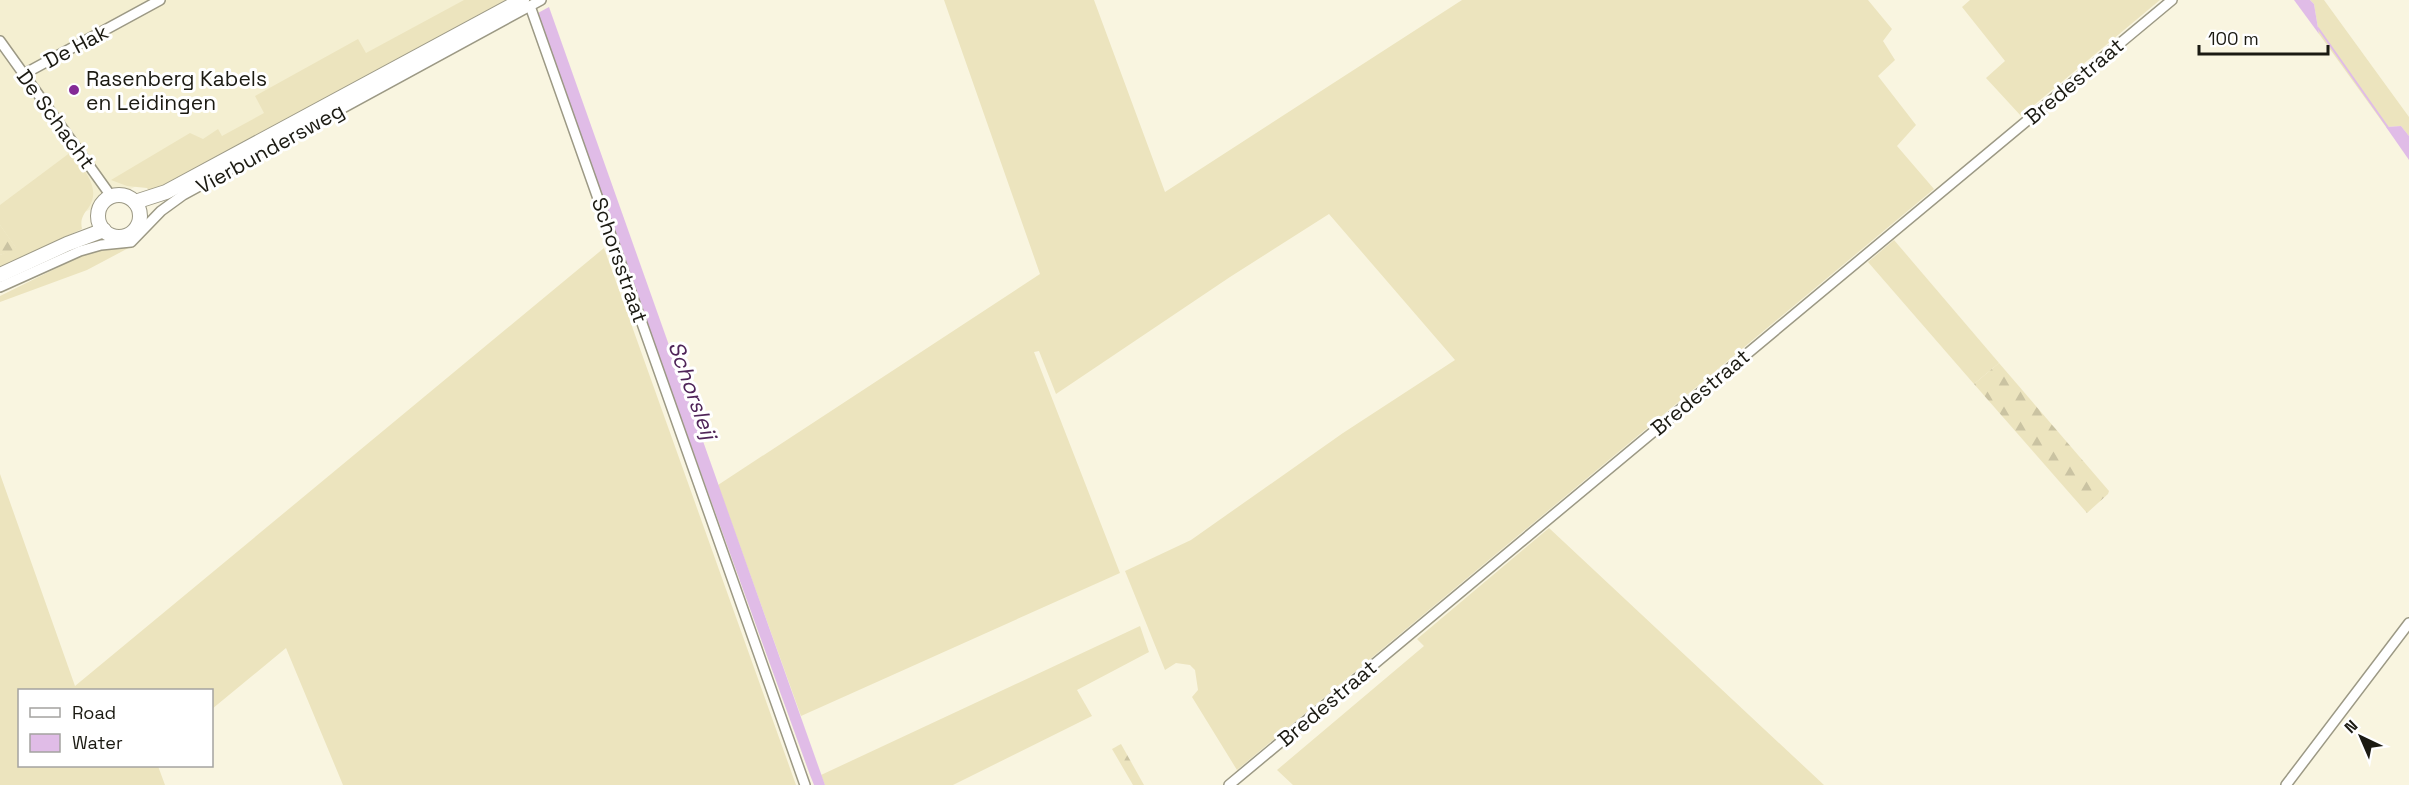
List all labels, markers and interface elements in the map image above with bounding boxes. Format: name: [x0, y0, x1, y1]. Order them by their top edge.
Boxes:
street label: De Hak: [39, 18, 113, 74]
scale bar: [2199, 18, 2328, 56]
text: 100 m: [2208, 27, 2259, 50]
street label: Bredestraat: [2019, 32, 2129, 130]
street label: De Schacht: [11, 64, 101, 174]
place label: Rasenberg Kabels en Leidingen: [86, 65, 267, 116]
marker: Rasenberg Kabels en Leidingen: [67, 83, 81, 97]
street label: Vierbundersweg: [191, 96, 349, 200]
street label: Schorsstraat: [586, 194, 654, 326]
water label: Schorsleij: [662, 337, 725, 445]
street label: Bredestraat: [1645, 343, 1755, 441]
street label: Bredestraat: [1272, 654, 1382, 752]
legend: [18, 689, 213, 767]
text: Road: [72, 701, 116, 724]
north arrow: [2331, 707, 2391, 767]
text: N: [2340, 715, 2362, 738]
text: Water: [72, 731, 123, 754]

